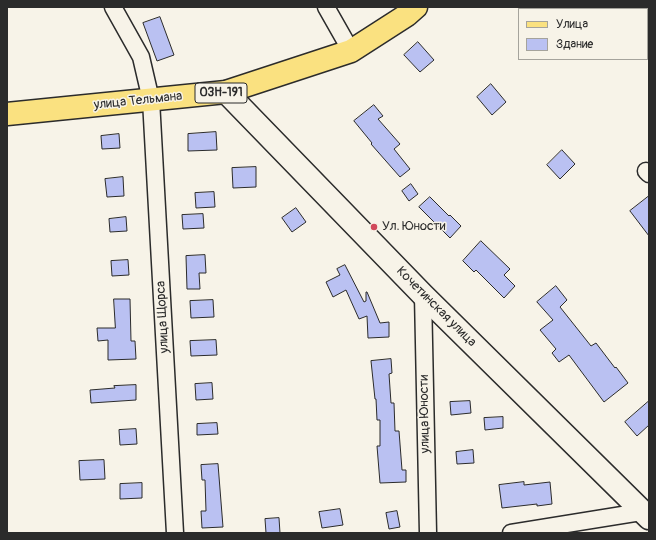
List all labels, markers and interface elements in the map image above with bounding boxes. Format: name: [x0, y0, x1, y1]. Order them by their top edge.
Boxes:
legend: [518, 8, 648, 60]
text: Улица: [556, 17, 588, 32]
text: Здание: [556, 37, 593, 52]
road number: 03Н-191: [195, 83, 247, 103]
street label: улица Тельмана: [93, 89, 183, 113]
place label: Ул. Юности: [382, 219, 446, 235]
marker: Ул. Юности: [369, 222, 379, 232]
street label: Кочетинская улица: [393, 264, 479, 350]
street label: улица Щорса: [153, 280, 173, 354]
street label: улица Юности: [417, 375, 433, 453]

